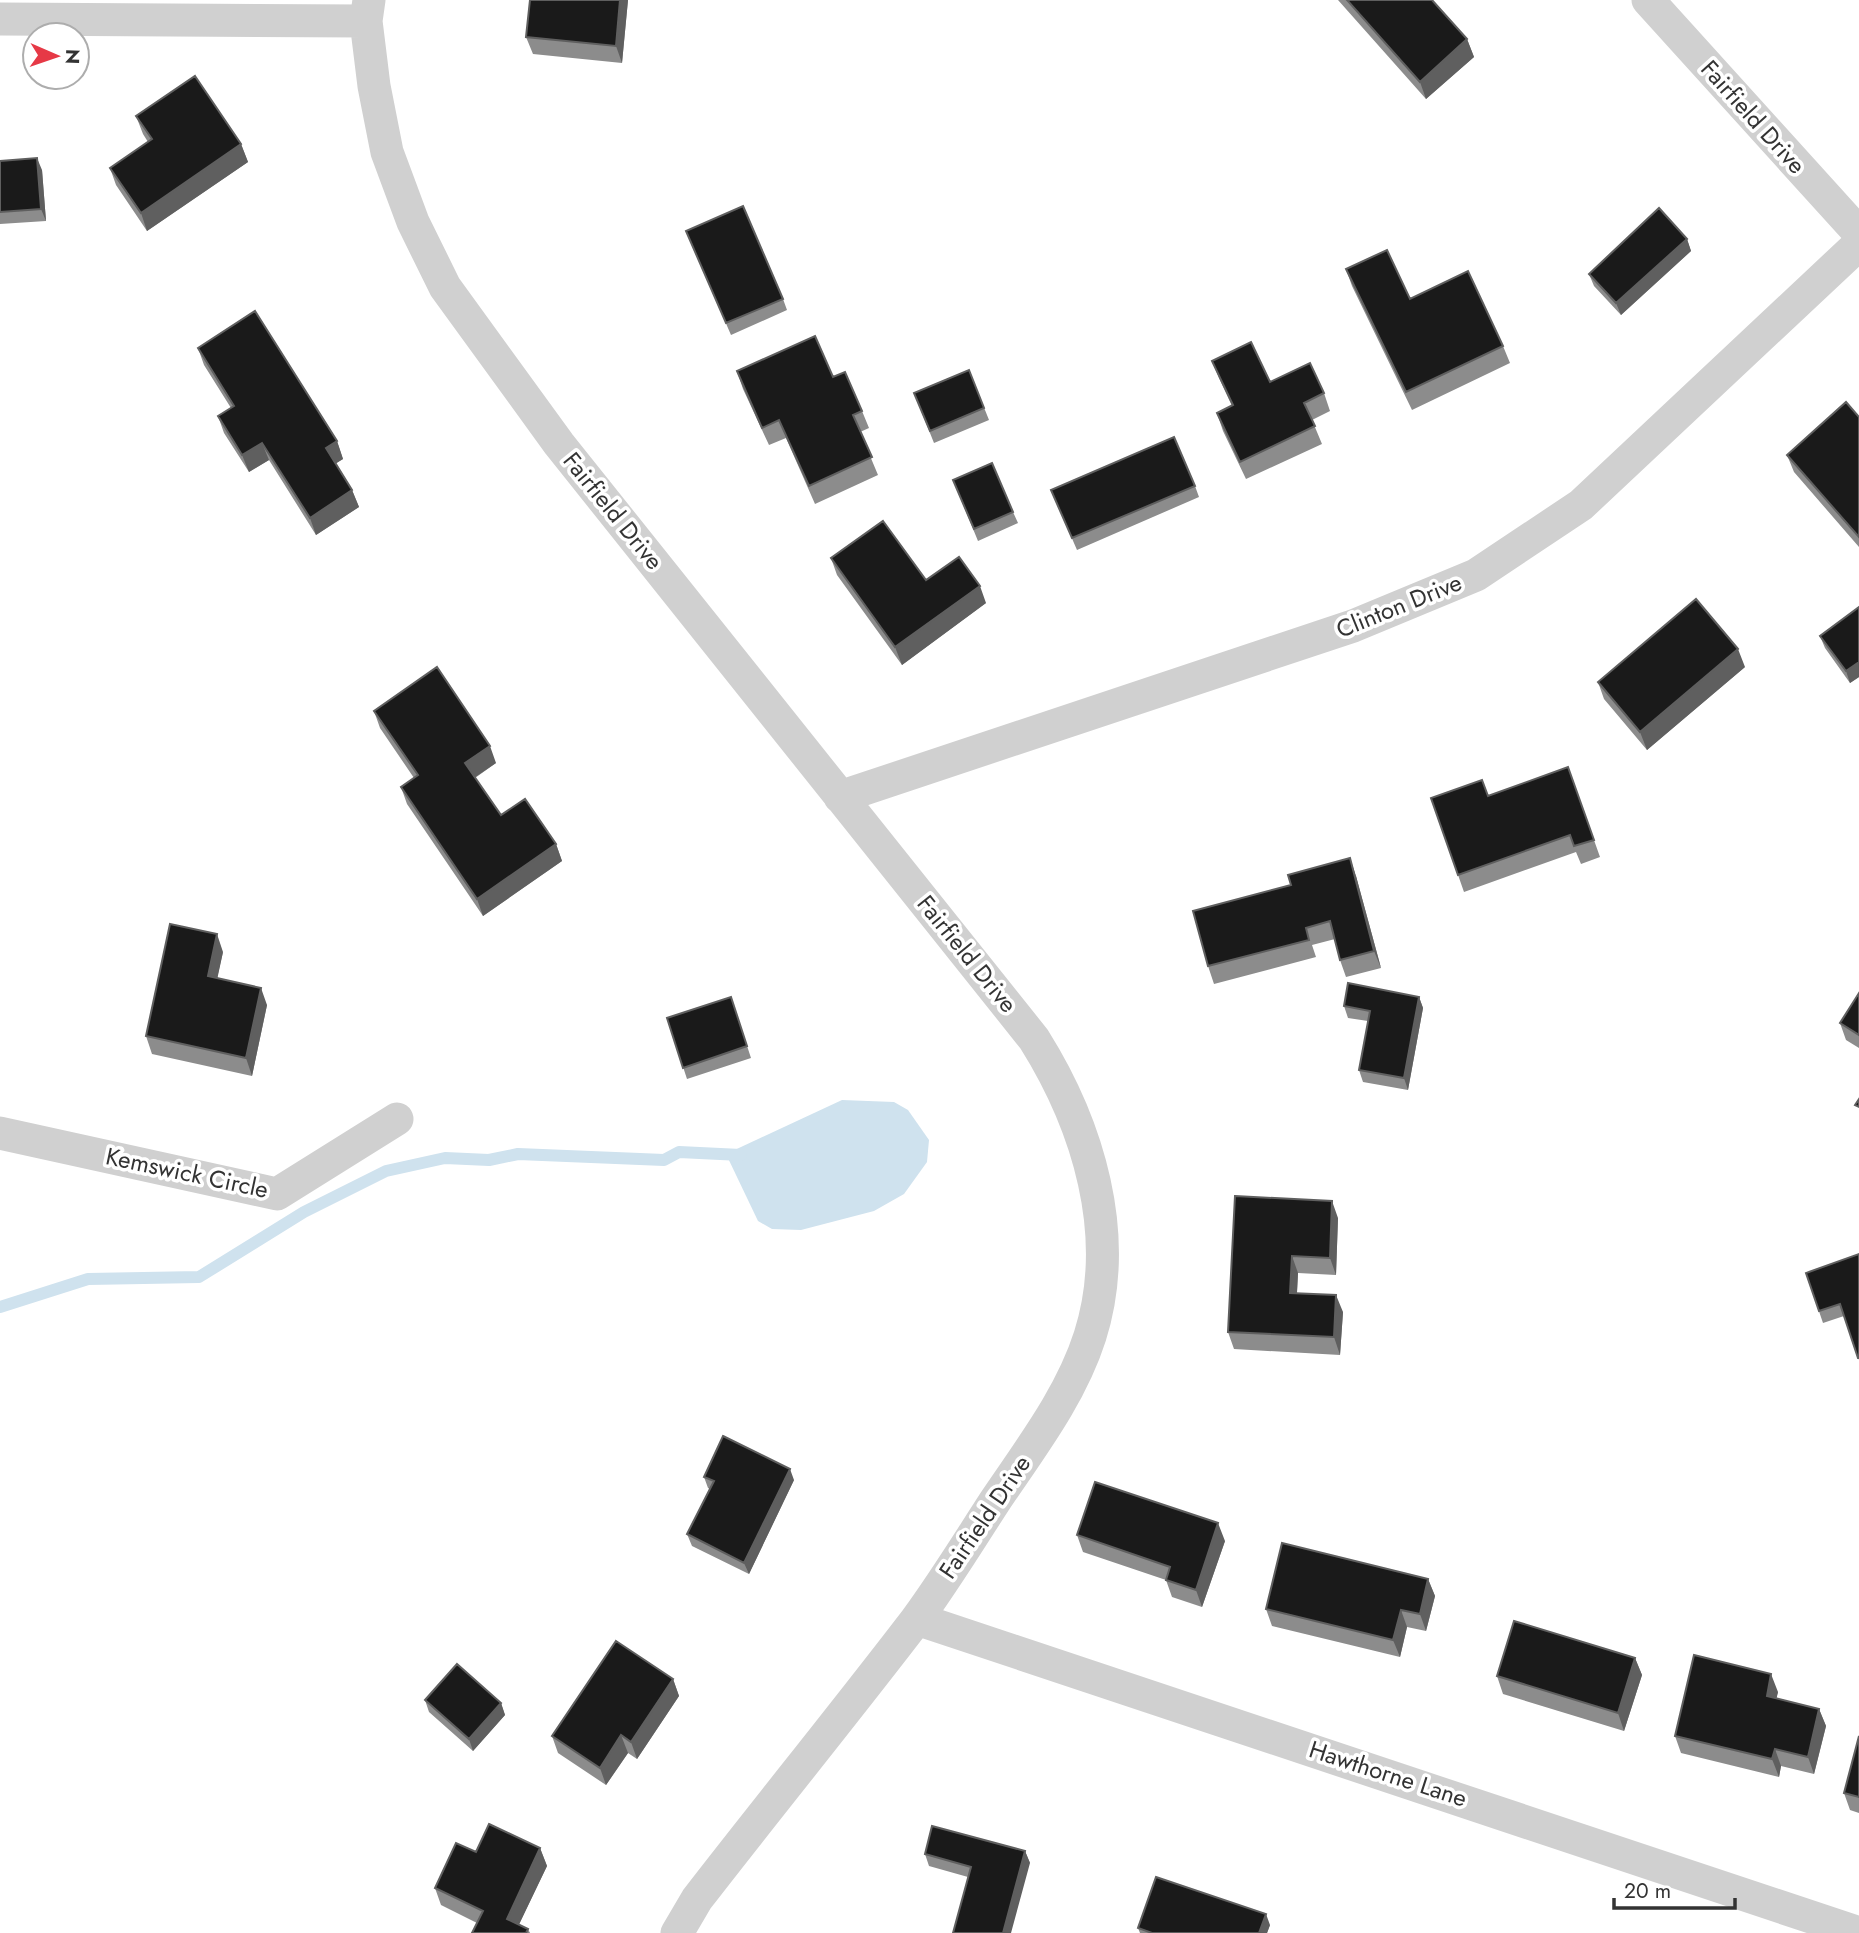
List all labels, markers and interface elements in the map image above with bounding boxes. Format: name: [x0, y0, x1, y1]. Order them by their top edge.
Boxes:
north arrow: [21, 21, 91, 91]
text: N: [59, 49, 86, 65]
street label: Fairfield Drive: [1693, 52, 1814, 181]
street label: Fairfield Drive: [555, 444, 672, 577]
street label: Clinton Drive: [1331, 564, 1467, 647]
street label: Fairfield Drive: [909, 887, 1026, 1020]
street label: Kemswick Circle: [103, 1138, 272, 1207]
street label: Fairfield Drive: [930, 1448, 1039, 1586]
street label: Hawthorne Lane: [1305, 1732, 1472, 1816]
scale bar: [1614, 1867, 1735, 1911]
text: 20 m: [1624, 1876, 1671, 1906]

